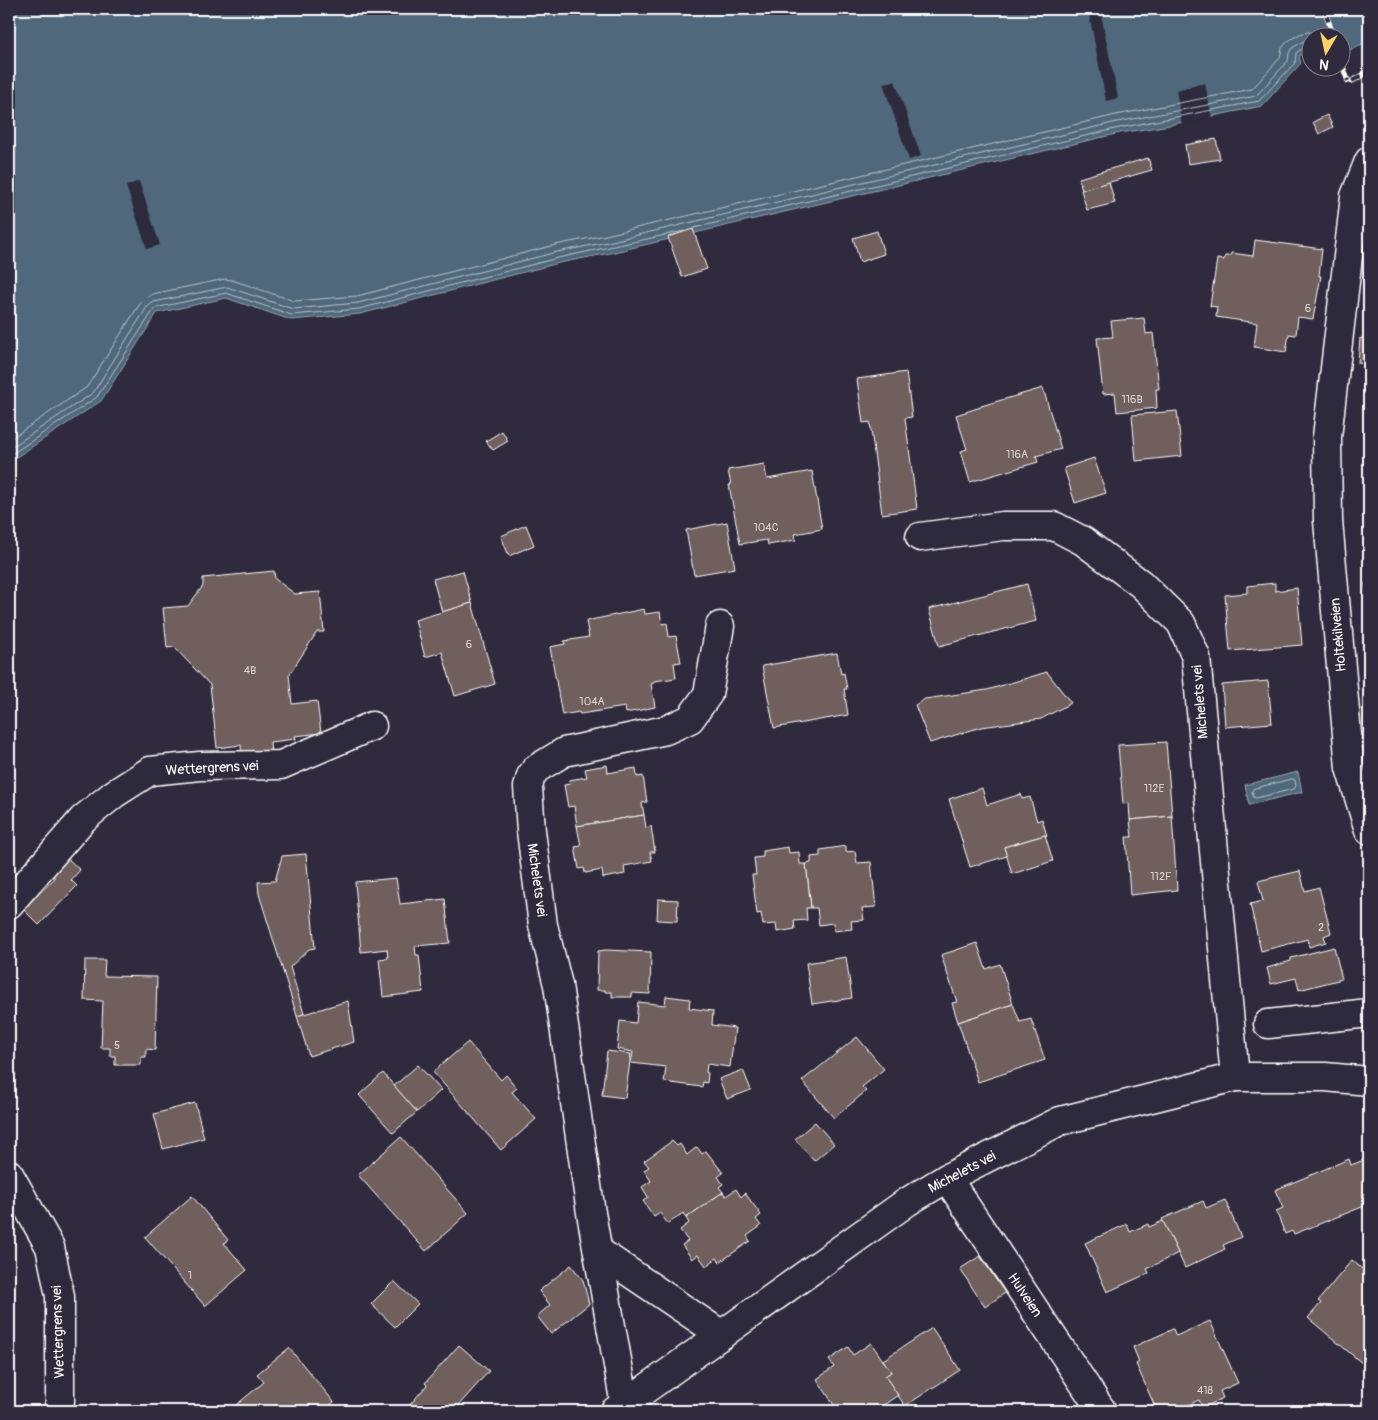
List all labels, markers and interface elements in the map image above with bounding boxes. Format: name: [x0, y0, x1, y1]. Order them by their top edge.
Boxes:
north arrow: [1300, 28, 1350, 78]
text: N: [1318, 55, 1330, 73]
house number: 6: [1305, 302, 1311, 315]
house number: 116B: [1121, 393, 1143, 406]
house number: 116A: [1006, 448, 1028, 461]
house number: 104C: [754, 521, 779, 534]
street label: Holtekilveien: [1326, 597, 1350, 673]
house number: 6: [466, 638, 472, 651]
house number: 4B: [244, 664, 256, 677]
street label: Michelets vei: [1188, 664, 1212, 740]
house number: 104A: [579, 695, 605, 708]
street label: Wettergrens vei: [165, 757, 259, 779]
house number: 112E: [1144, 782, 1165, 795]
street label: Michelets vei: [523, 842, 551, 918]
house number: 112F: [1150, 870, 1172, 883]
house number: 2: [1318, 921, 1324, 934]
house number: 5: [114, 1039, 120, 1052]
street label: Michelets vei: [925, 1147, 999, 1197]
house number: 1: [188, 1269, 192, 1282]
street label: Hulveien: [1004, 1270, 1046, 1320]
street label: Wettergrens vei: [48, 1285, 68, 1379]
house number: 418: [1197, 1384, 1214, 1397]

